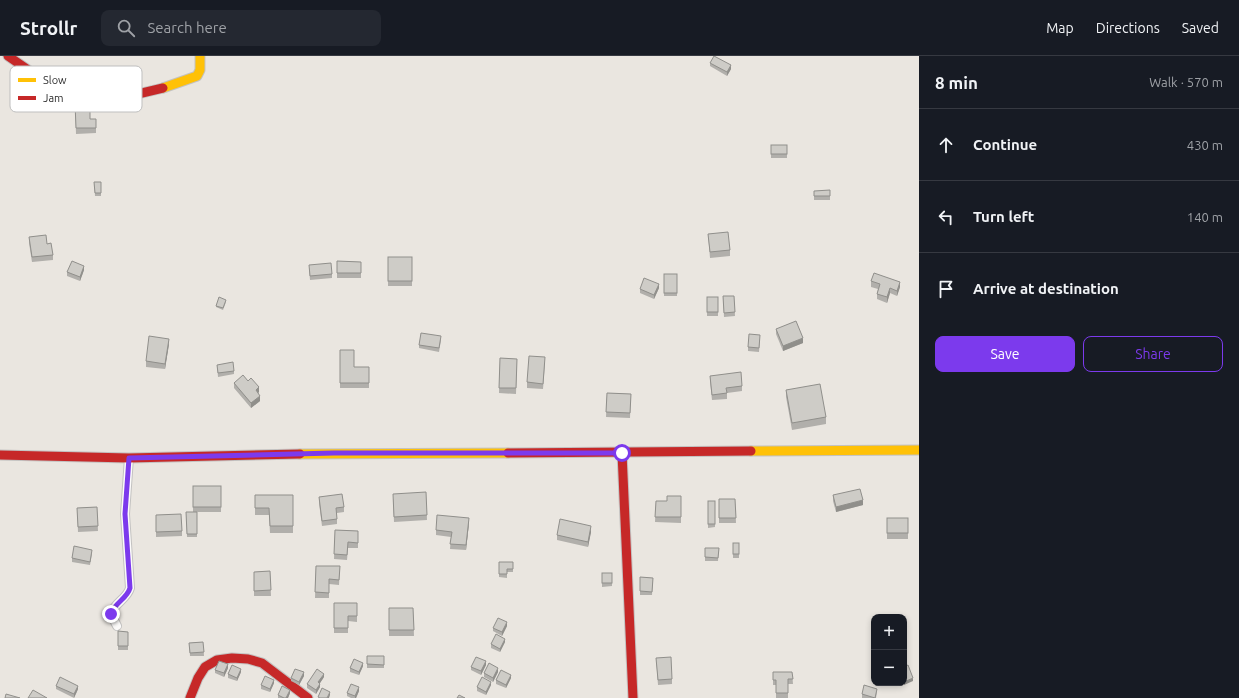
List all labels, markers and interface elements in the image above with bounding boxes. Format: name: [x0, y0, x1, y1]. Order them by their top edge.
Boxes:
search box: [101, 10, 381, 46]
text: Strollr: [20, 17, 77, 39]
icon: search: [115, 17, 137, 39]
text: Search here: [147, 19, 227, 36]
text: Map: [1046, 20, 1074, 36]
text: Directions: [1096, 20, 1160, 36]
text: Saved: [1182, 20, 1219, 36]
legend: [10, 66, 142, 112]
text: 8 min: [935, 73, 978, 92]
text: Slow: [43, 74, 67, 86]
text: Walk · 570 m: [1149, 75, 1223, 89]
text: Jam: [43, 92, 64, 104]
icon: ahead: [935, 134, 957, 156]
text: Continue: [973, 136, 1037, 153]
text: 430 m: [1187, 138, 1223, 152]
icon: left: [935, 206, 957, 228]
text: Turn left: [973, 208, 1034, 225]
text: 140 m: [1187, 210, 1223, 224]
icon: arrive: [935, 278, 957, 300]
text: Arrive at destination: [973, 280, 1119, 297]
button: Save: [935, 336, 1075, 372]
button: Share: [1083, 336, 1223, 372]
route start: [613, 444, 631, 462]
route end: [102, 605, 120, 623]
map controls: [871, 614, 907, 686]
button: +: [871, 614, 907, 650]
button: −: [871, 650, 907, 686]

